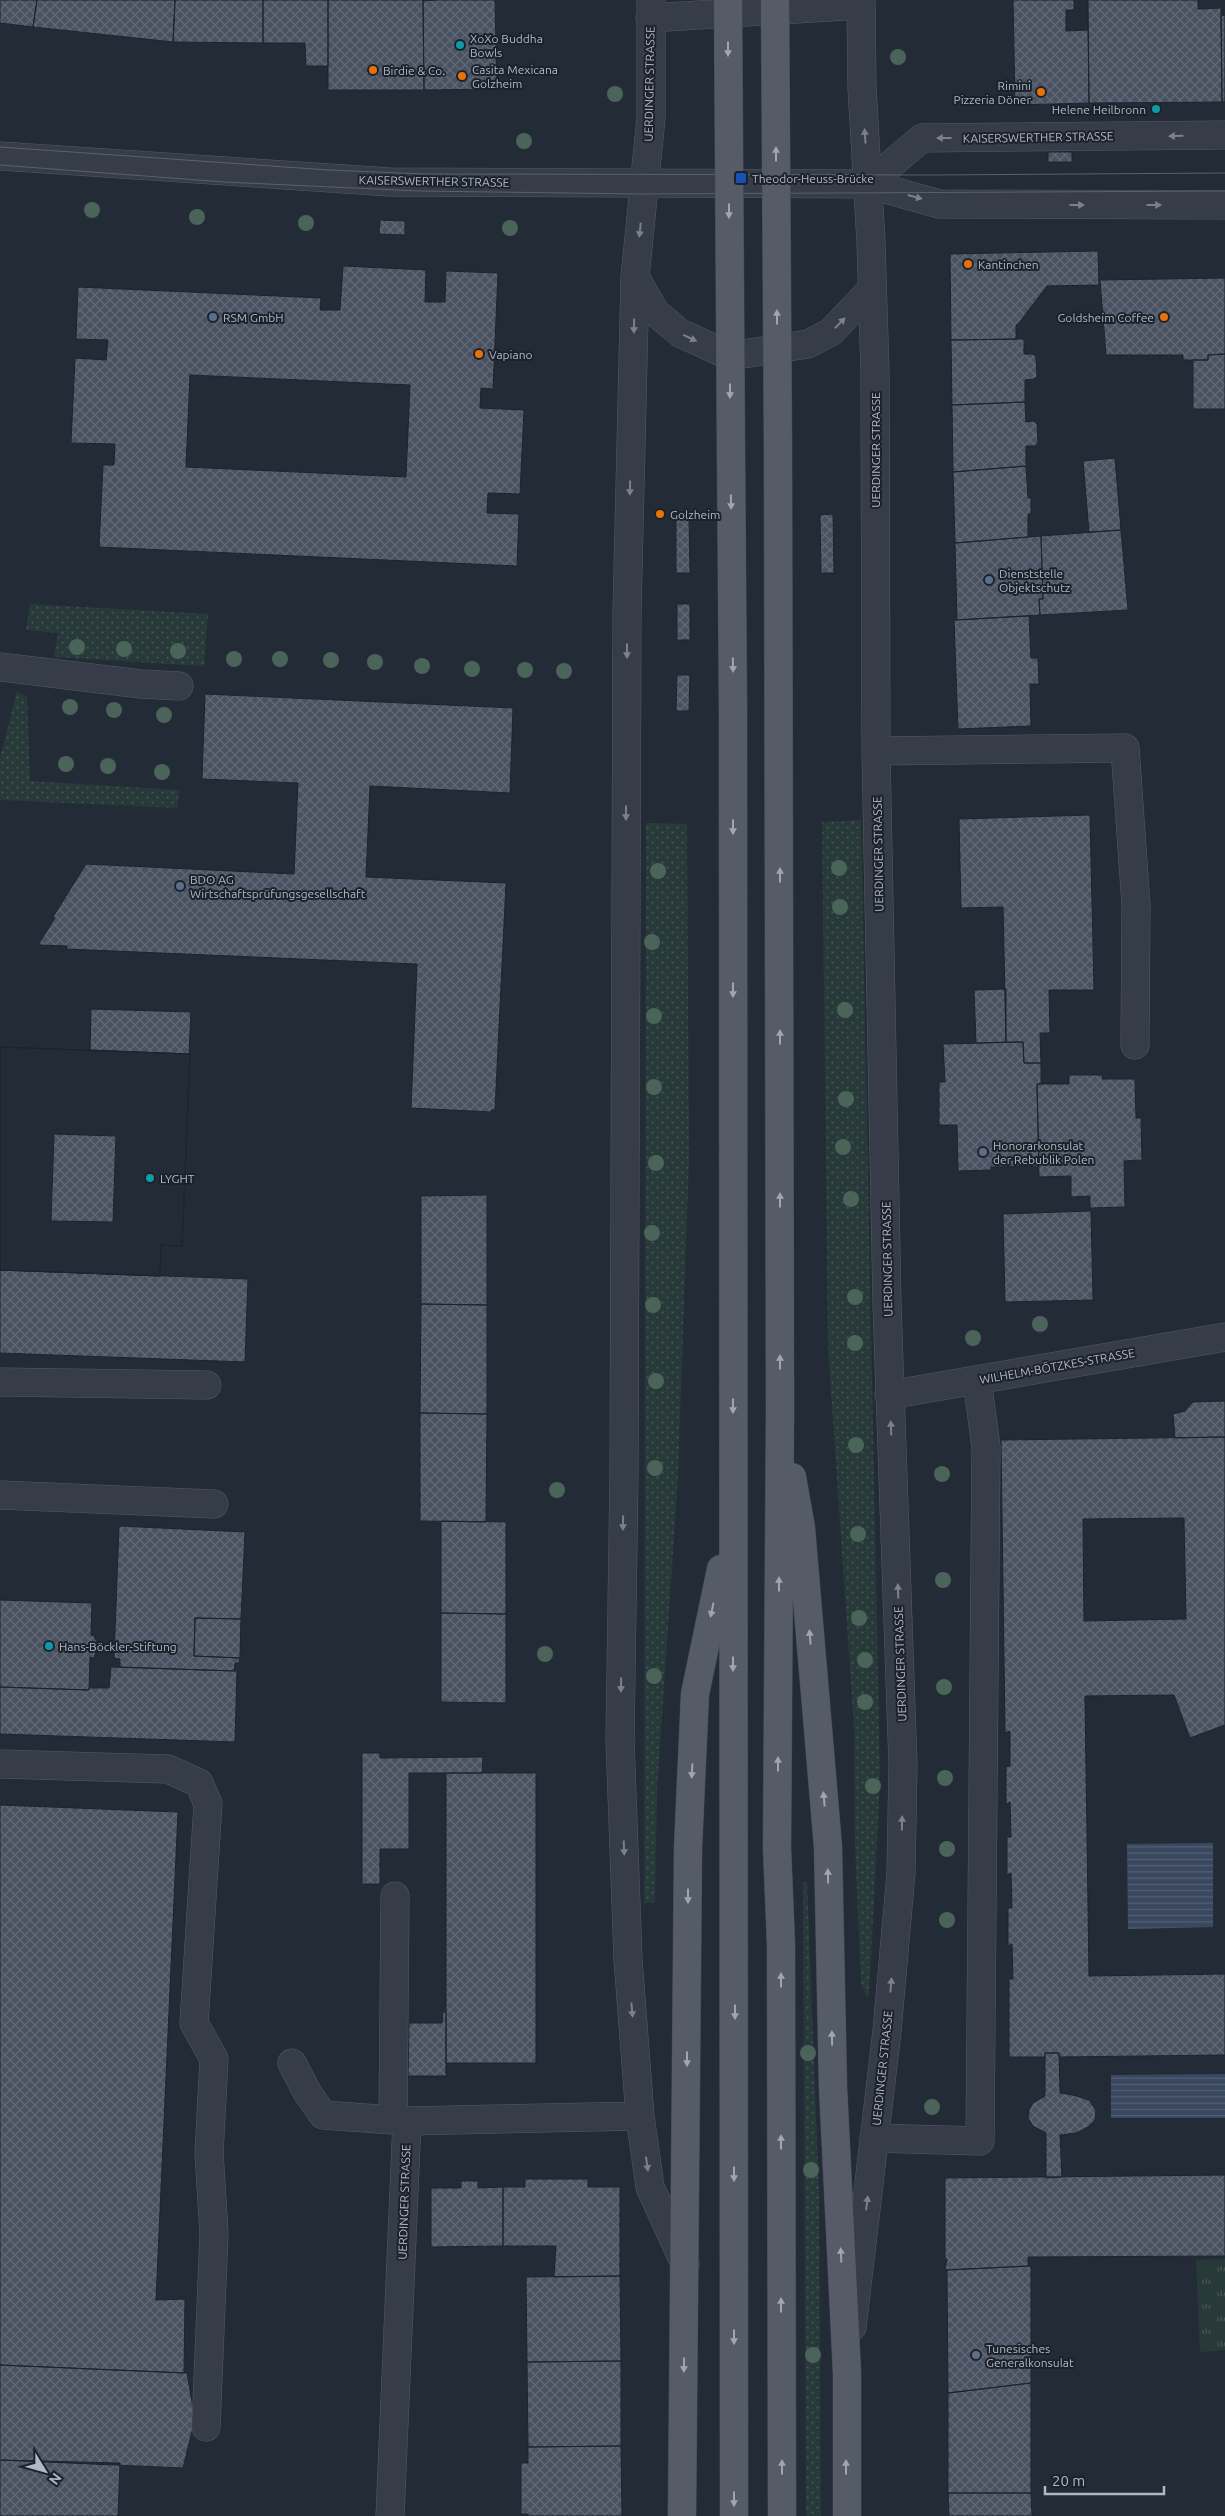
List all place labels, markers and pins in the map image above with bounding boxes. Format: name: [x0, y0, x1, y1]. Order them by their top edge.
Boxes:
place label: XoXo Buddha Bowls: [470, 32, 543, 59]
marker: XoXo Buddha Bowls: [454, 39, 466, 51]
place label: Casita Mexicana Golzheim: [472, 63, 558, 90]
marker: Birdie & Co.: [367, 64, 379, 76]
place label: Birdie & Co.: [383, 64, 445, 77]
marker: Casita Mexicana Golzheim: [456, 70, 468, 82]
place label: Rimini Pizzeria Döner: [953, 79, 1031, 106]
marker: Rimini Pizzeria Döner: [1035, 86, 1047, 98]
place label: Helene Heilbronn: [1052, 103, 1146, 116]
marker: Helene Heilbronn: [1150, 103, 1162, 115]
marker: Theodor-Heuss-Brücke: [734, 171, 748, 185]
place label: Theodor-Heuss-Brücke: [752, 172, 874, 185]
marker: Kantinchen: [962, 258, 974, 270]
place label: Kantinchen: [978, 258, 1039, 271]
marker: RSM GmbH: [207, 311, 219, 323]
place label: RSM GmbH: [223, 311, 284, 324]
place label: Goldsheim Coffee: [1057, 311, 1154, 324]
marker: Goldsheim Coffee: [1158, 311, 1170, 323]
marker: Vapiano: [473, 348, 485, 360]
place label: Vapiano: [489, 348, 533, 361]
marker: Golzheim: [654, 508, 666, 520]
place label: Golzheim: [670, 508, 720, 521]
place label: Dienststelle Objektschutz: [999, 567, 1071, 594]
marker: Dienststelle Objektschutz: [983, 574, 995, 586]
place label: BDO AG Wirtschaftsprüfungsgesellschaft: [190, 873, 366, 900]
marker: BDO AG Wirtschaftsprüfungsgesellschaft: [174, 880, 186, 892]
place label: Honorarkonsulat der Rebublik Polen: [993, 1139, 1094, 1166]
marker: Honorarkonsulat der Rebublik Polen: [977, 1146, 989, 1158]
marker: LYGHT: [144, 1172, 156, 1184]
place label: LYGHT: [160, 1172, 195, 1185]
marker: Hans-Böckler-Stiftung: [43, 1640, 55, 1652]
place label: Hans-Böckler-Stiftung: [59, 1640, 177, 1653]
place label: Tunesisches Generalkonsulat: [986, 2342, 1074, 2369]
marker: Tunesisches Generalkonsulat: [970, 2349, 982, 2361]

